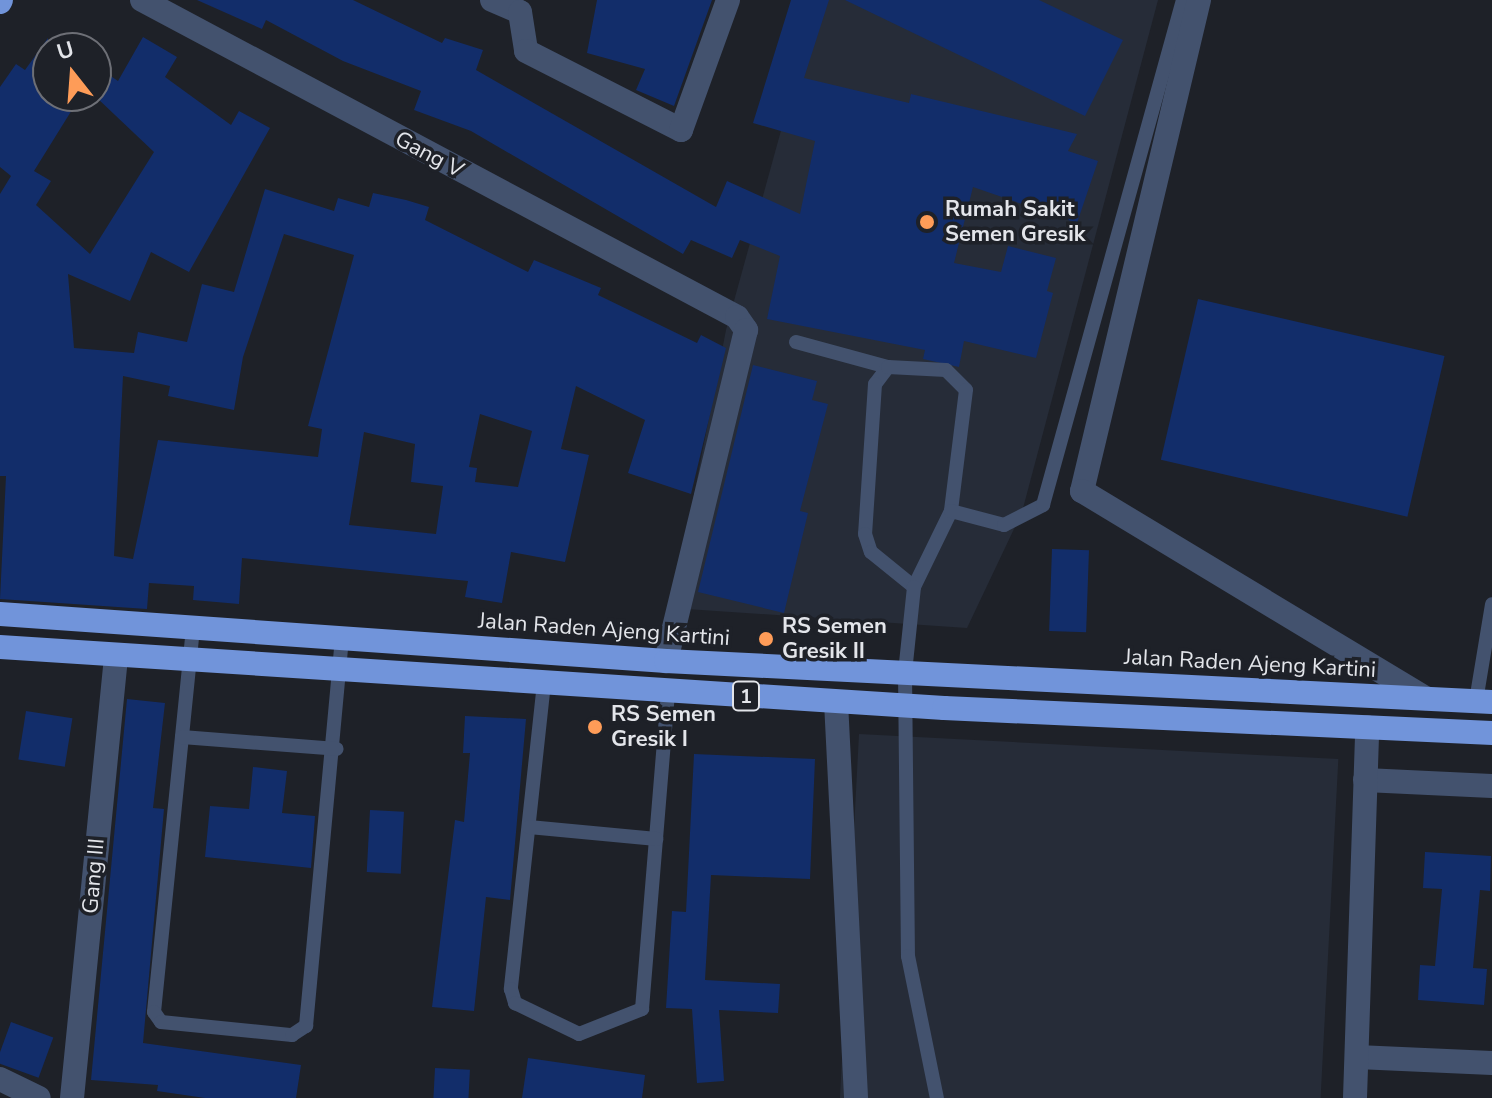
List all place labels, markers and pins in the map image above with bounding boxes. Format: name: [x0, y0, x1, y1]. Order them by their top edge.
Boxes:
place label: Rumah Sakit Semen Gresik: [945, 196, 1086, 248]
marker: Rumah Sakit Semen Gresik: [916, 211, 938, 233]
place label: RS Semen Gresik II: [782, 613, 887, 664]
marker: RS Semen Gresik II: [757, 630, 775, 648]
place label: RS Semen Gresik I: [611, 701, 716, 752]
marker: RS Semen Gresik I: [586, 718, 604, 736]

